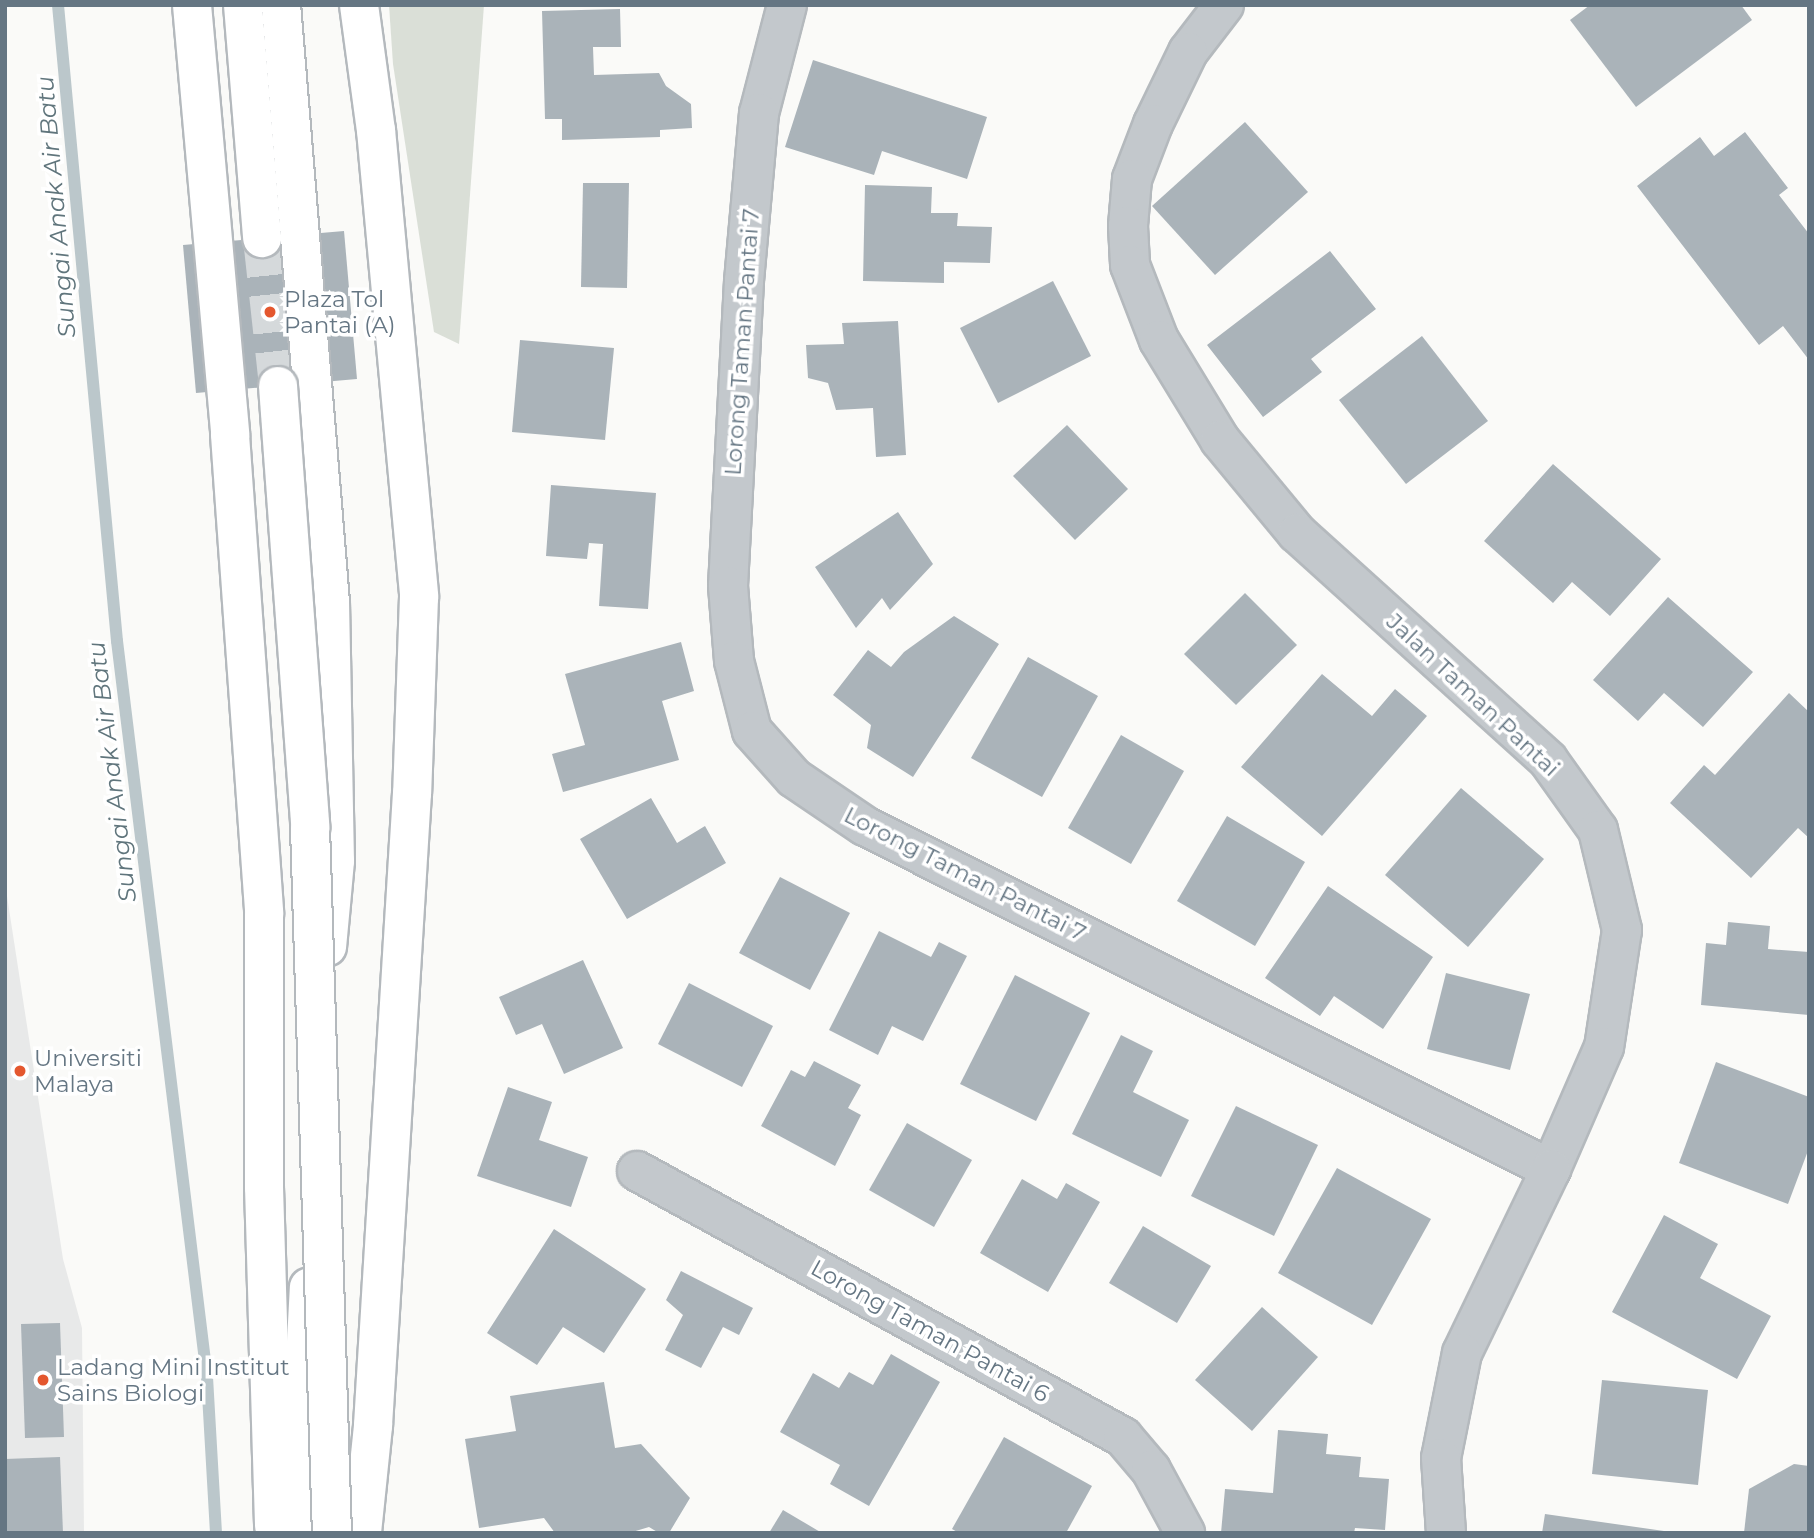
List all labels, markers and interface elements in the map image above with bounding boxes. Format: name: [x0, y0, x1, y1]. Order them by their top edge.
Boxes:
water label: Sungai Anak Air Batu: [30, 75, 82, 339]
street label: Lorong Taman Pantai 7: [719, 208, 765, 476]
place label: Plaza Tol Pantai (A): [284, 285, 396, 339]
marker: Plaza Tol Pantai (A): [262, 304, 278, 320]
street label: Jalan Taman Pantai: [1381, 608, 1565, 782]
water label: Sungai Anak Air Batu: [82, 640, 142, 904]
street label: Lorong Taman Pantai 7: [840, 801, 1090, 947]
place label: Universiti Malaya: [34, 1044, 142, 1098]
marker: Universiti Malaya: [12, 1063, 28, 1079]
street label: Lorong Taman Pantai 6: [806, 1254, 1054, 1408]
place label: Ladang Mini Institut Sains Biologi: [57, 1353, 290, 1407]
marker: Ladang Mini Institut Sains Biologi: [35, 1372, 51, 1388]

